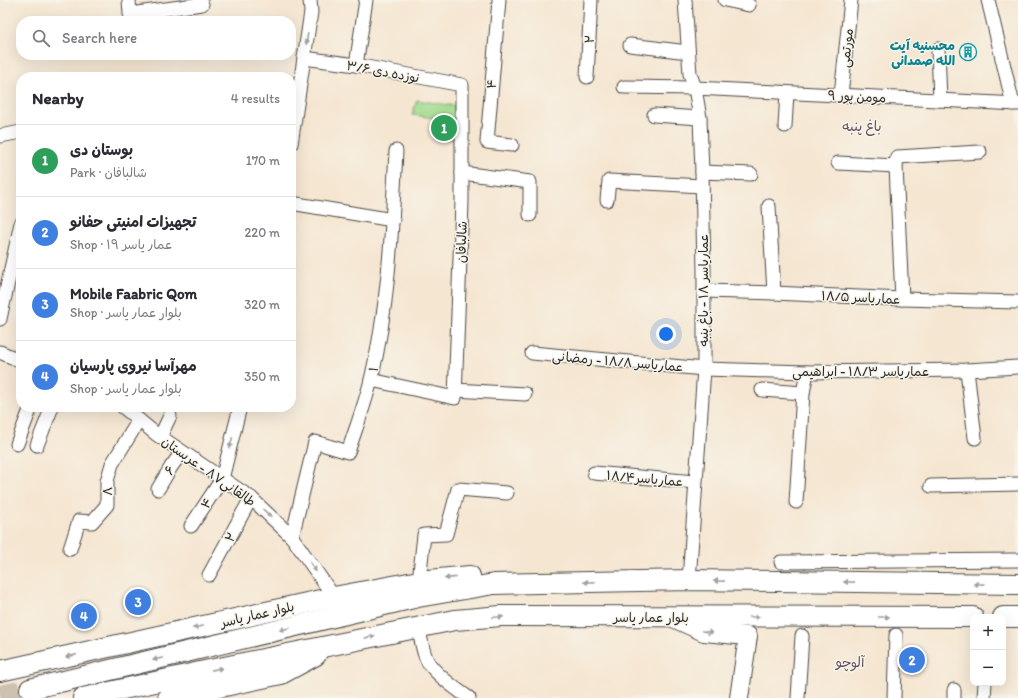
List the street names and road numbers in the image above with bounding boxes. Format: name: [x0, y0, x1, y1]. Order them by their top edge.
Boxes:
street label: مورتمی: [837, 28, 858, 68]
street label: ۲: [582, 34, 597, 44]
street label: نوزده دی ۳/۶: [345, 58, 421, 86]
street label: ۴: [484, 79, 499, 90]
street label: مومن پور ۹: [827, 87, 887, 107]
street label: شالبافان: [453, 221, 471, 263]
street label: عماریاسر ۱۸ - باغ پنبه: [696, 234, 713, 346]
street label: عماریاسر ۱۸/۵: [821, 288, 901, 308]
street label: عماریاسر ۱۸/۸ - رمضانی: [551, 348, 684, 377]
street label: عماریاسر ۱۸/۳ - ابراهیمی: [792, 364, 930, 381]
street label: ۱: [366, 365, 381, 373]
street label: طالقانی۸۷ - عربستان: [158, 433, 259, 511]
street label: ۶: [161, 463, 178, 478]
street label: عماریاسر۱۸/۴: [606, 468, 684, 490]
street label: ۸: [100, 486, 115, 496]
street label: ۴: [197, 495, 215, 512]
street label: ۲: [222, 530, 239, 545]
street label: بلوار عمار یاسر: [218, 599, 296, 631]
street label: بلوار عمار یاسر: [612, 610, 689, 626]

